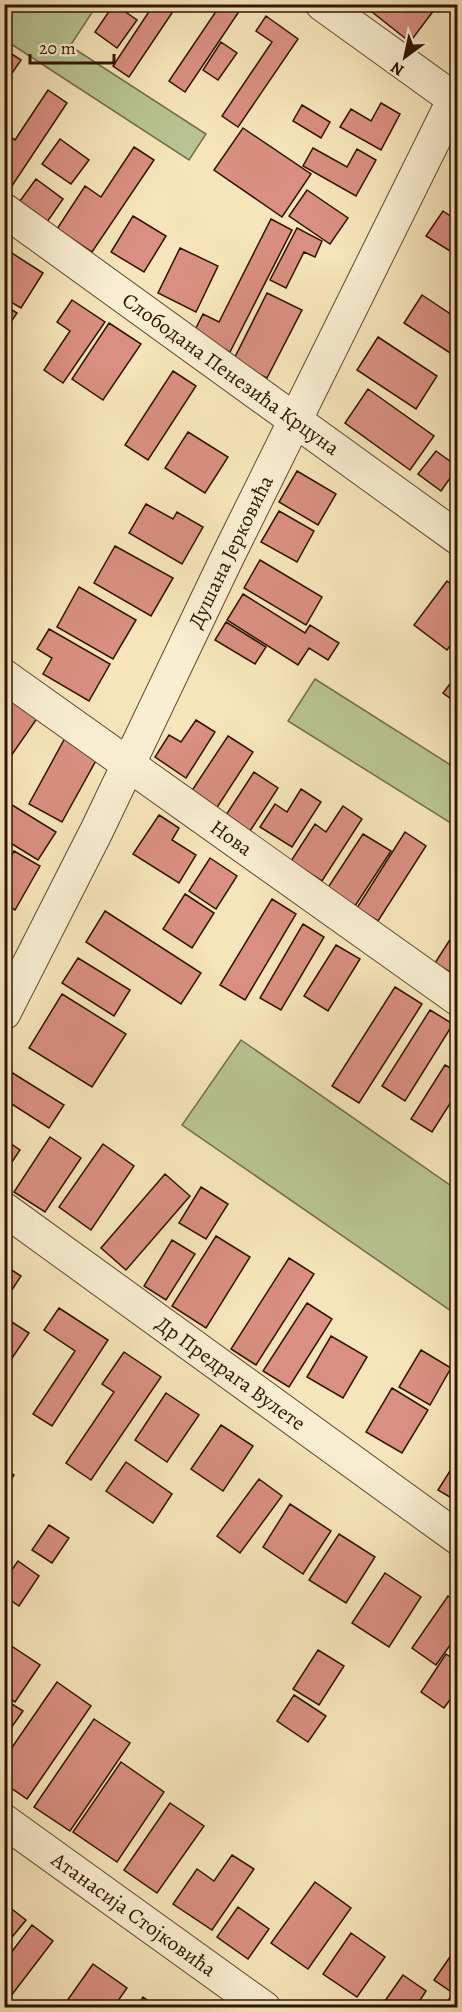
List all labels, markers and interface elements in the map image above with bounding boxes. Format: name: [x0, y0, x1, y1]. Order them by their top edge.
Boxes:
scale bar: [30, 27, 114, 65]
north arrow: [375, 27, 435, 87]
text: 20 m: [39, 36, 76, 60]
text: N: [386, 56, 408, 81]
street label: Слободана Пенезића Крцуна: [117, 286, 345, 462]
street label: Душана Јерковића: [181, 470, 280, 633]
street label: Нова: [205, 813, 258, 863]
street label: Др Предрага Вулете: [150, 1310, 311, 1437]
street label: Атанасија Стојковића: [45, 1845, 222, 1983]

